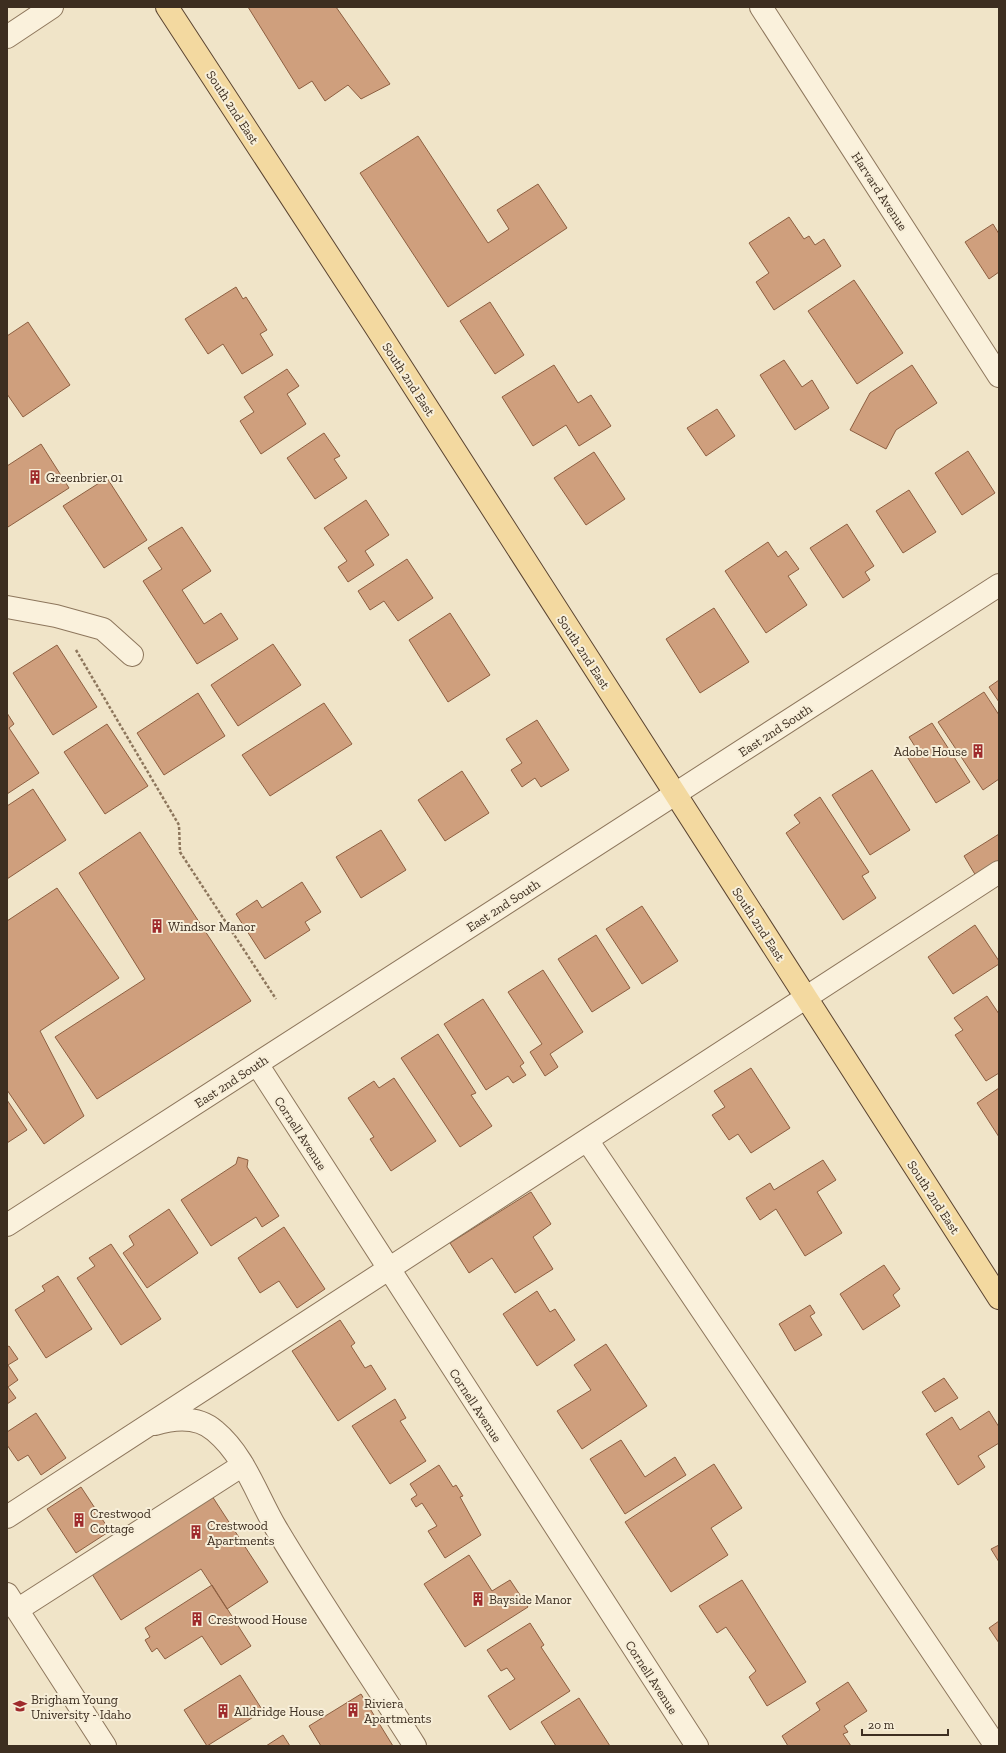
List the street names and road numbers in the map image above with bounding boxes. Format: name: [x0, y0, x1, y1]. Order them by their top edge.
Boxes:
street label: South 2nd East: [203, 68, 262, 147]
street label: Harvard Avenue: [849, 149, 911, 233]
street label: South 2nd East: [379, 340, 438, 419]
street label: South 2nd East: [554, 613, 613, 692]
street label: East 2nd South: [736, 701, 815, 760]
street label: East 2nd South: [464, 876, 543, 935]
street label: South 2nd East: [729, 885, 788, 964]
street label: East 2nd South: [192, 1052, 271, 1111]
street label: Cornell Avenue: [271, 1094, 330, 1173]
street label: South 2nd East: [904, 1158, 963, 1237]
street label: Cornell Avenue: [446, 1366, 505, 1445]
street label: Cornell Avenue: [622, 1638, 681, 1717]

